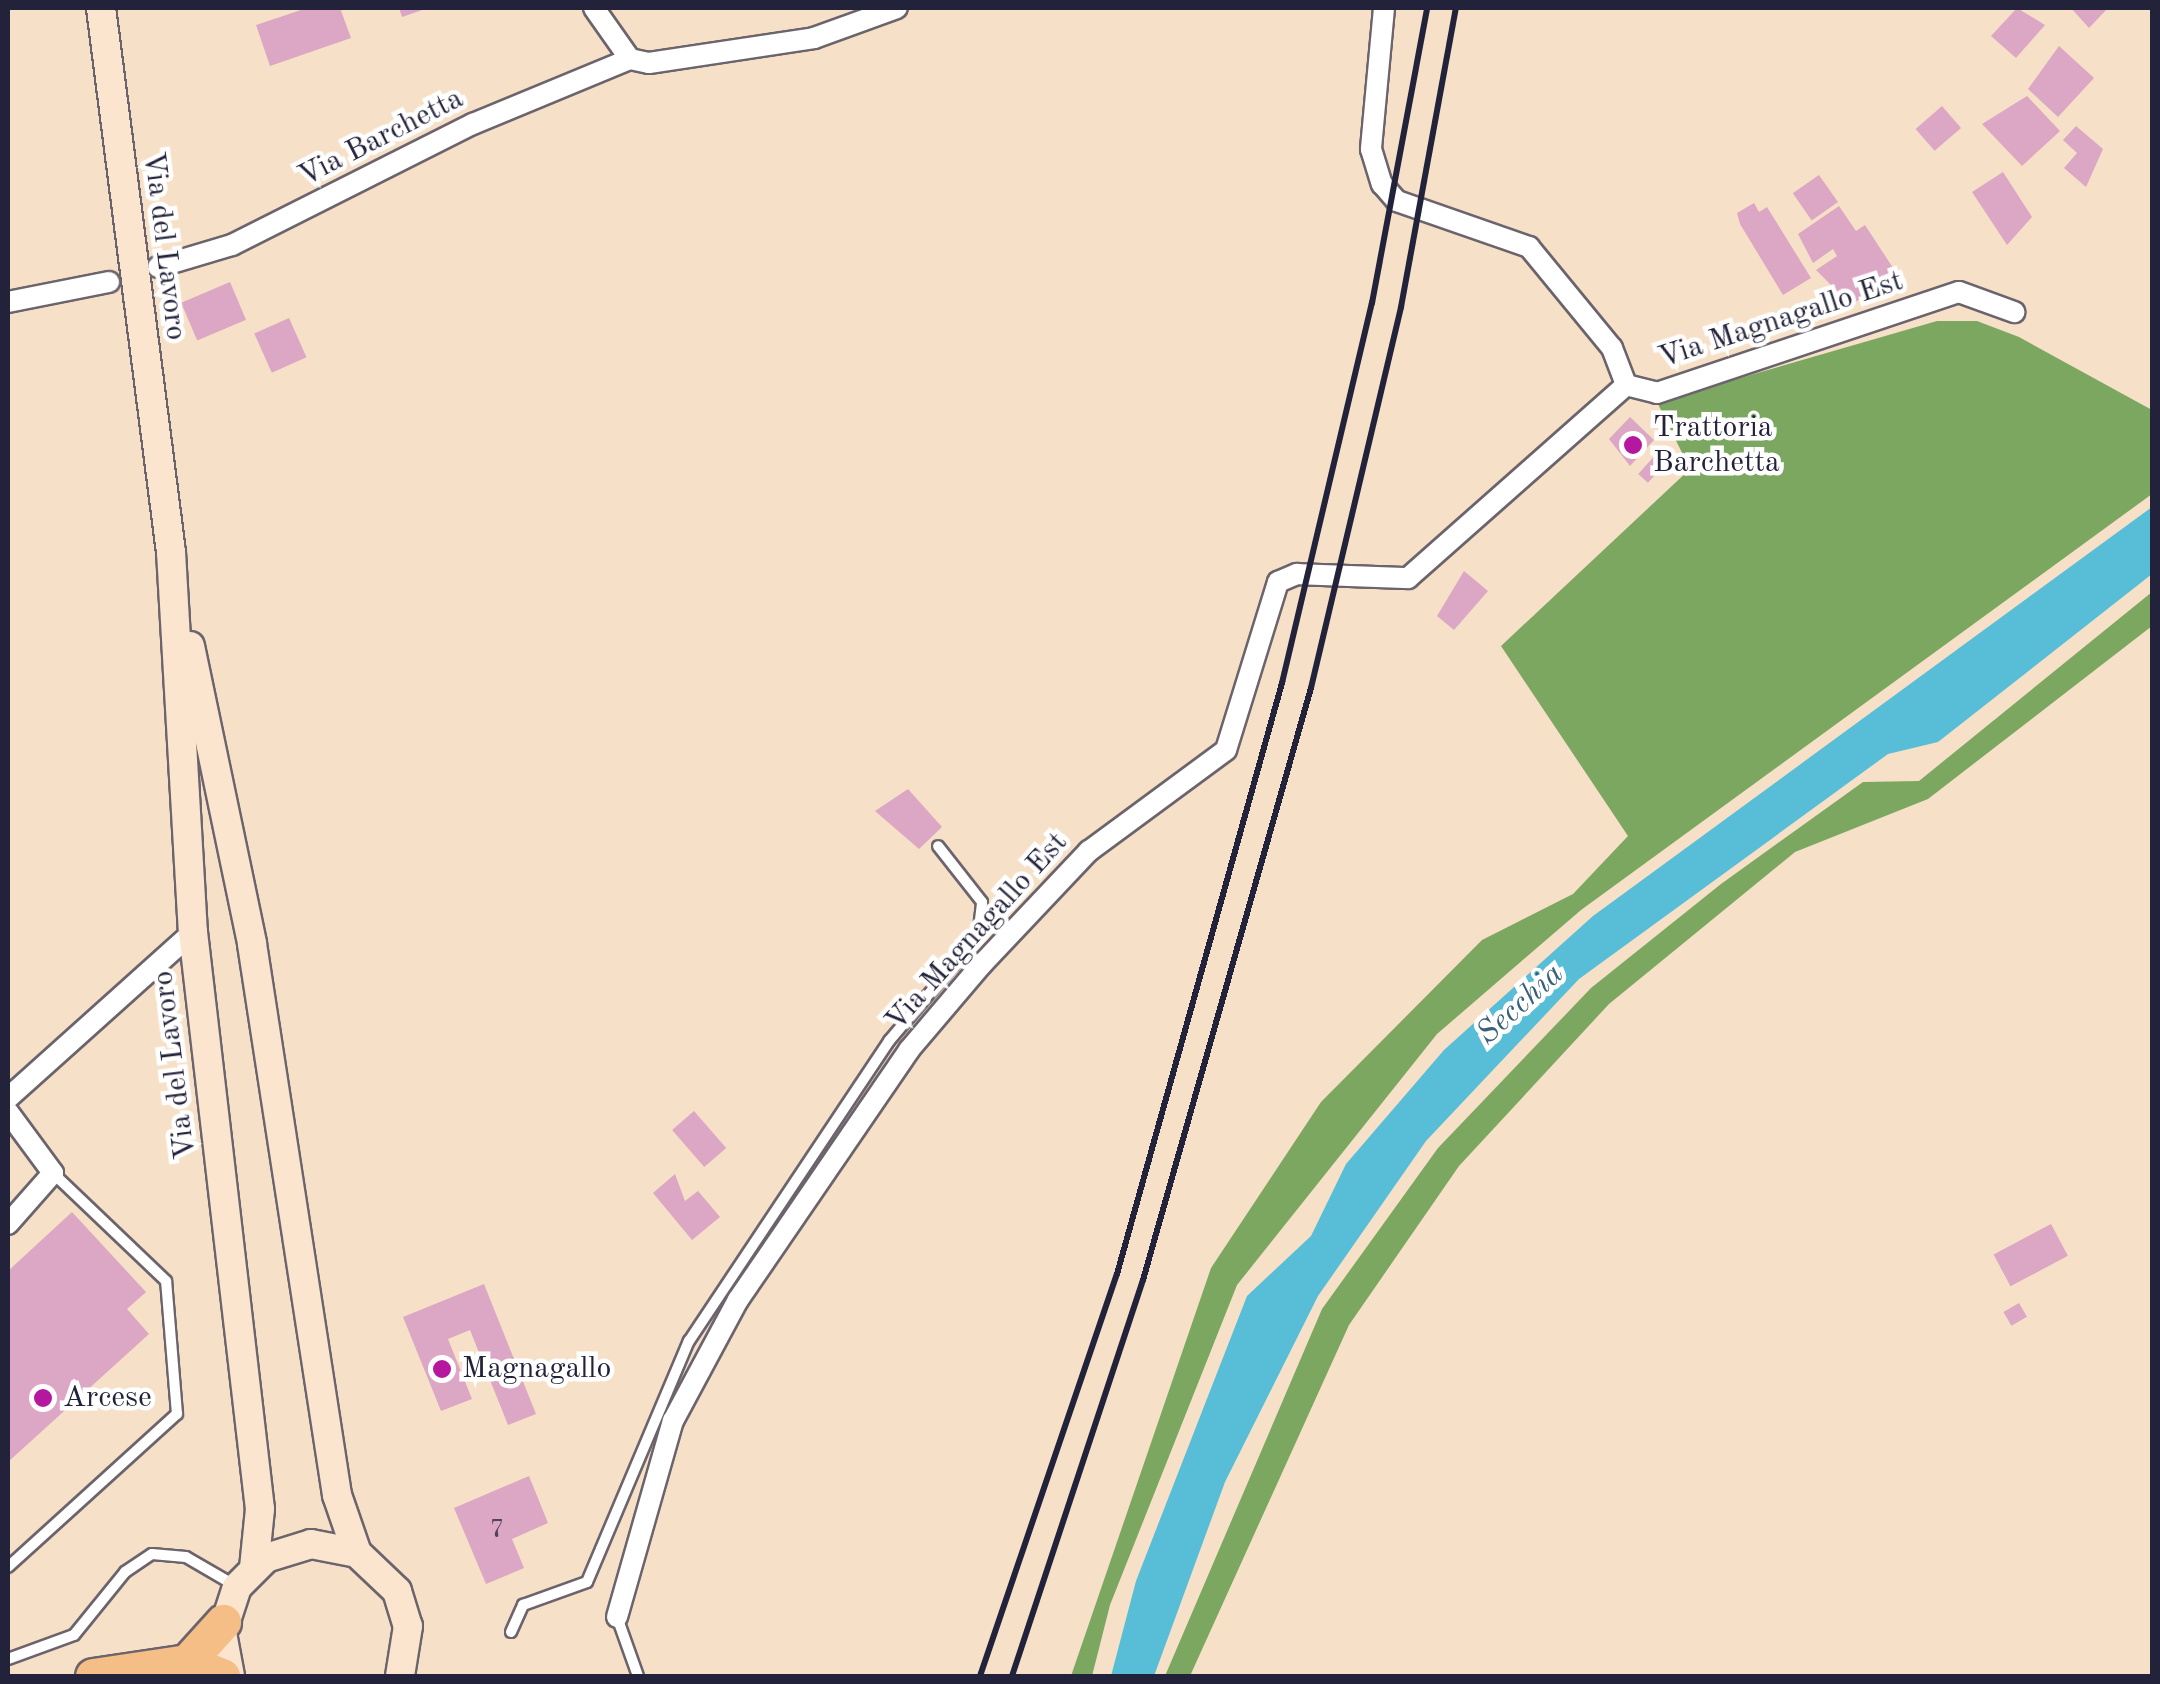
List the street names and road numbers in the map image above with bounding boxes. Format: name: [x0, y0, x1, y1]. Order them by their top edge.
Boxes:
street label: Via Barchetta: [293, 81, 469, 195]
street label: Via del Lavoro: [135, 150, 193, 342]
street label: Via Magnagallo Est: [1654, 263, 1908, 377]
street label: Via Magnagallo Est: [878, 825, 1076, 1039]
street label: Via del Lavoro: [146, 969, 204, 1161]

